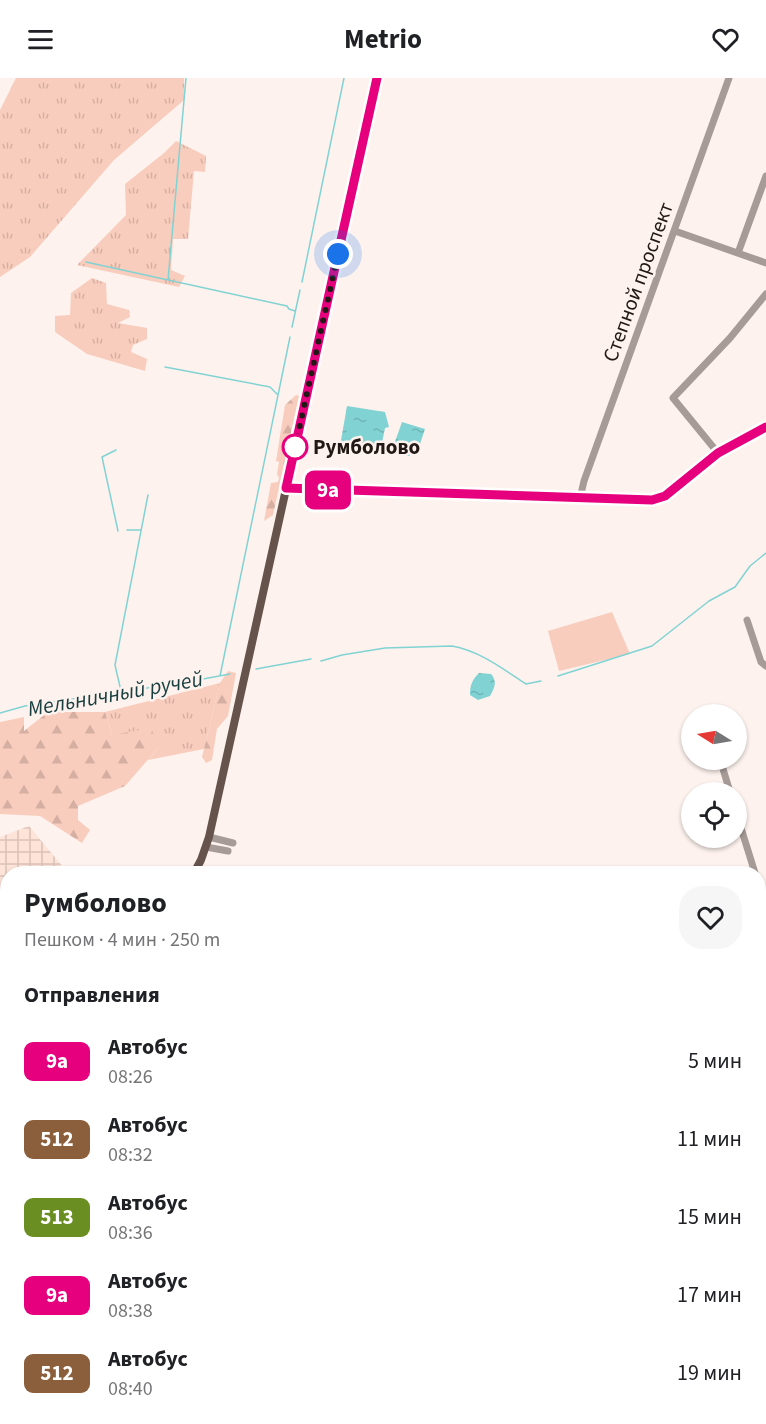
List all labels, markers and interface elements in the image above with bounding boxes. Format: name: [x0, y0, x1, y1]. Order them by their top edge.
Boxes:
text: Metrio: [344, 20, 422, 59]
icon: menu: [24, 23, 57, 56]
icon: heart: [709, 23, 742, 56]
street label: Степной проспект: [595, 198, 681, 366]
your location: [323, 239, 353, 269]
place label: Румболово: [313, 432, 420, 462]
marker: Румболово: [282, 434, 308, 460]
line badge: 9а: [301, 470, 355, 510]
text: 9а: [317, 475, 339, 505]
water label: Мельничный ручей: [25, 663, 205, 725]
north arrow: [681, 704, 747, 770]
map controls: [681, 704, 747, 848]
button: locate: [681, 782, 747, 848]
text: Румболово: [24, 883, 167, 923]
button: heart: [679, 886, 742, 949]
text: Пешком · 4 мин · 250 m: [24, 926, 220, 954]
text: Отправления: [24, 979, 160, 1011]
text: Автобус: [108, 1031, 188, 1063]
text: 5 мин: [688, 1045, 742, 1077]
text: 9а: [46, 1046, 68, 1076]
text: 08:26: [108, 1063, 153, 1091]
text: Автобус: [108, 1109, 188, 1141]
text: 11 мин: [677, 1123, 742, 1155]
text: 512: [40, 1124, 74, 1154]
text: 08:32: [108, 1141, 153, 1169]
text: Автобус: [108, 1187, 188, 1219]
text: 15 мин: [677, 1201, 742, 1233]
text: 513: [40, 1202, 74, 1232]
text: 08:36: [108, 1219, 153, 1247]
text: Автобус: [108, 1265, 188, 1297]
text: 17 мин: [677, 1279, 742, 1311]
text: 9а: [46, 1280, 68, 1310]
text: 08:38: [108, 1297, 153, 1325]
text: Автобус: [108, 1343, 188, 1375]
text: 19 мин: [677, 1357, 742, 1389]
text: 512: [40, 1358, 74, 1388]
text: 08:40: [108, 1375, 153, 1403]

